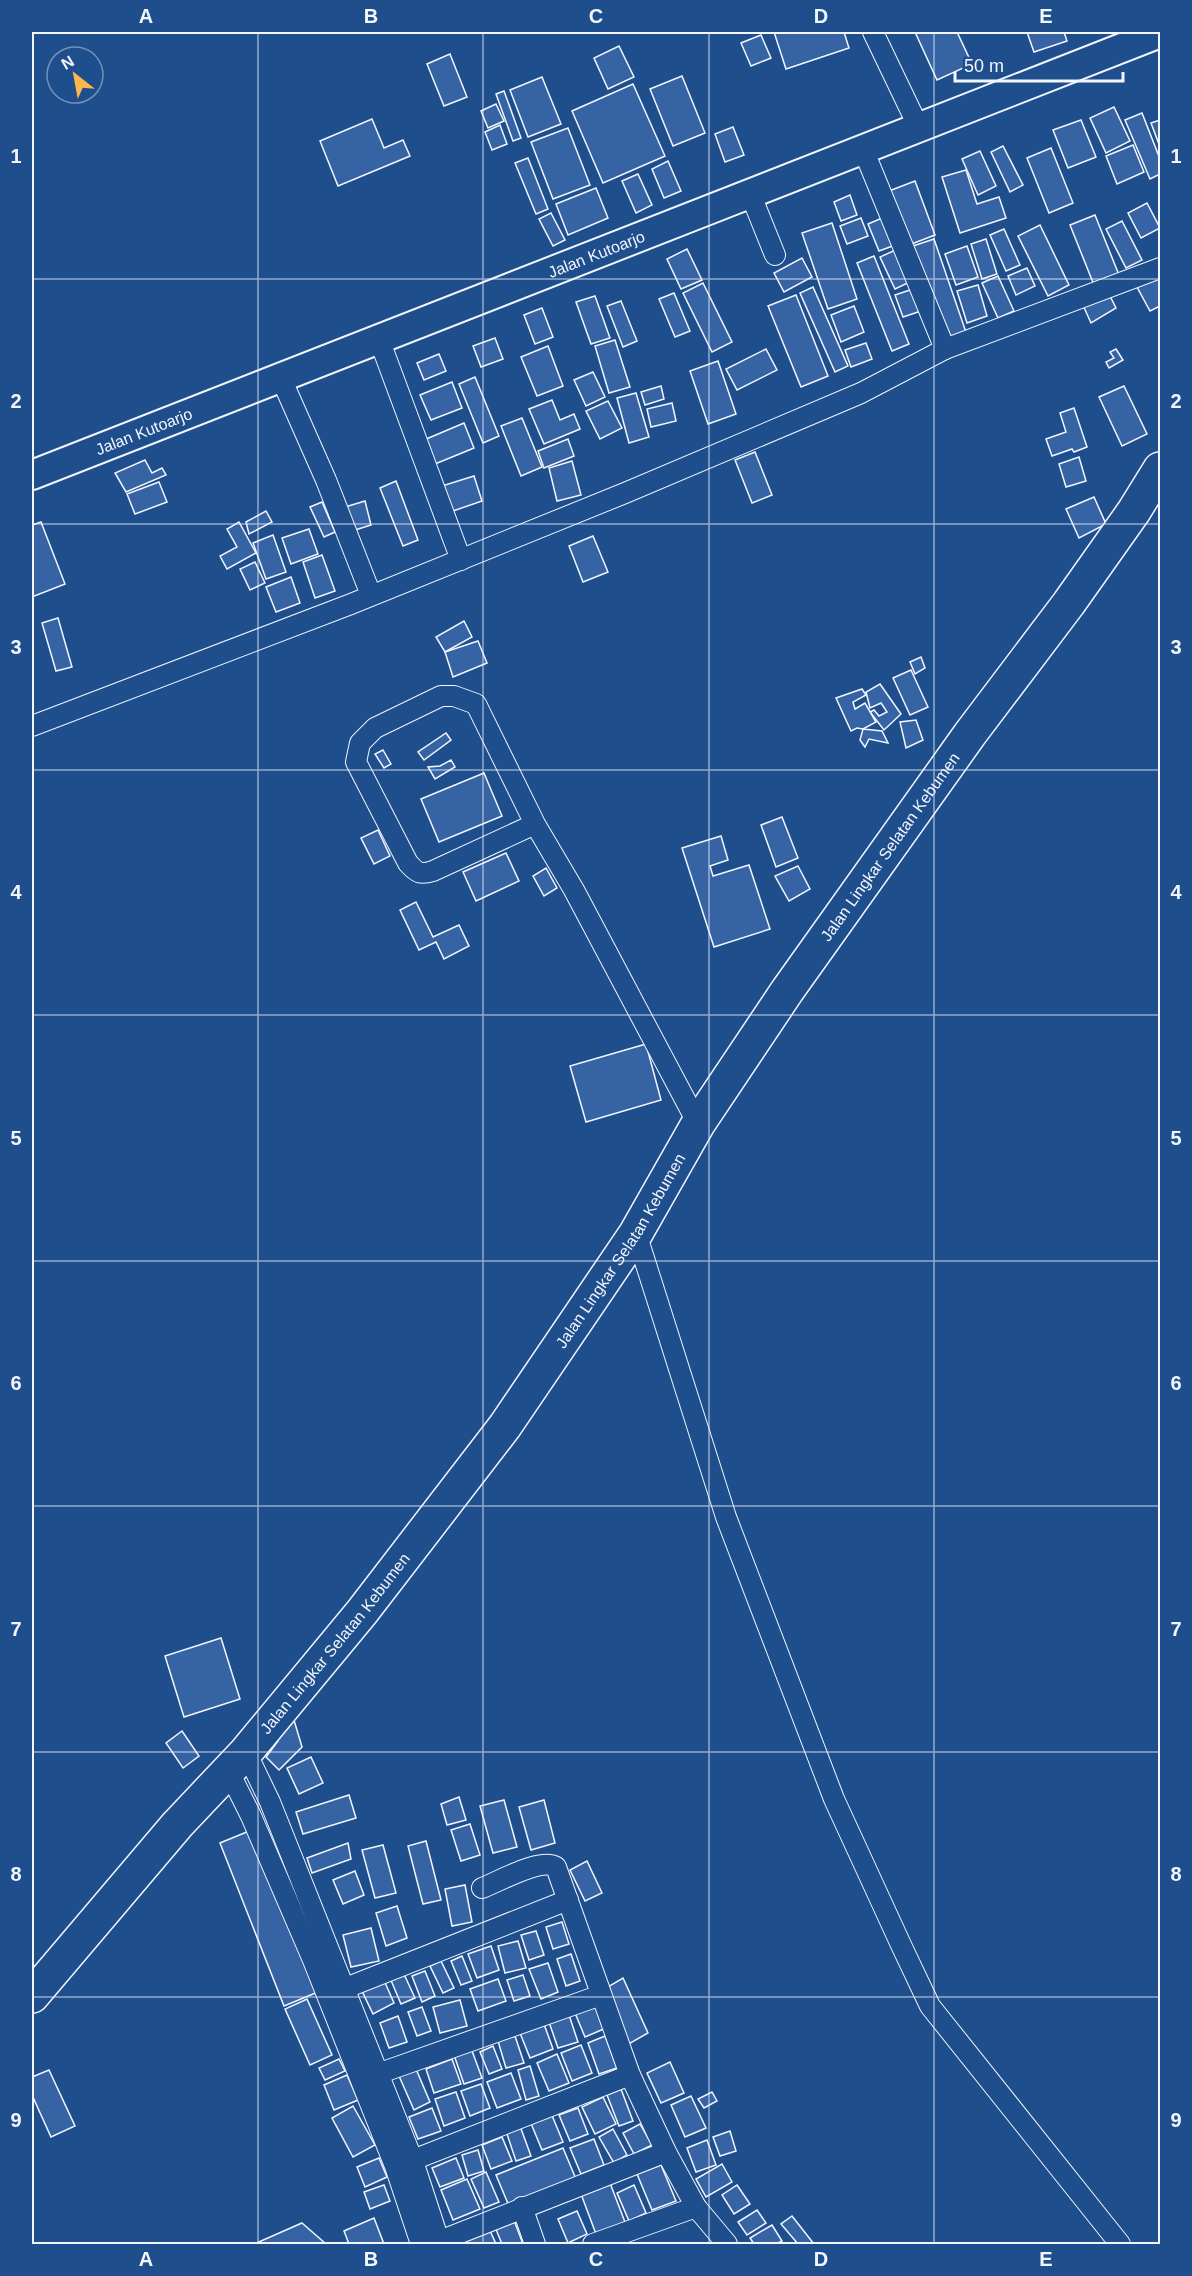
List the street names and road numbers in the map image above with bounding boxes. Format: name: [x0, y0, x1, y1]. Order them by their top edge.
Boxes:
street label: Jalan Kutoarjo: [545, 227, 647, 280]
street label: Jalan Kutoarjo: [93, 405, 195, 458]
street label: Jalan Lingkar Selatan Kebumen: [817, 749, 963, 944]
street label: Jalan Lingkar Selatan Kebumen: [552, 1150, 688, 1351]
street label: Jalan Lingkar Selatan Kebumen: [257, 1550, 413, 1737]

